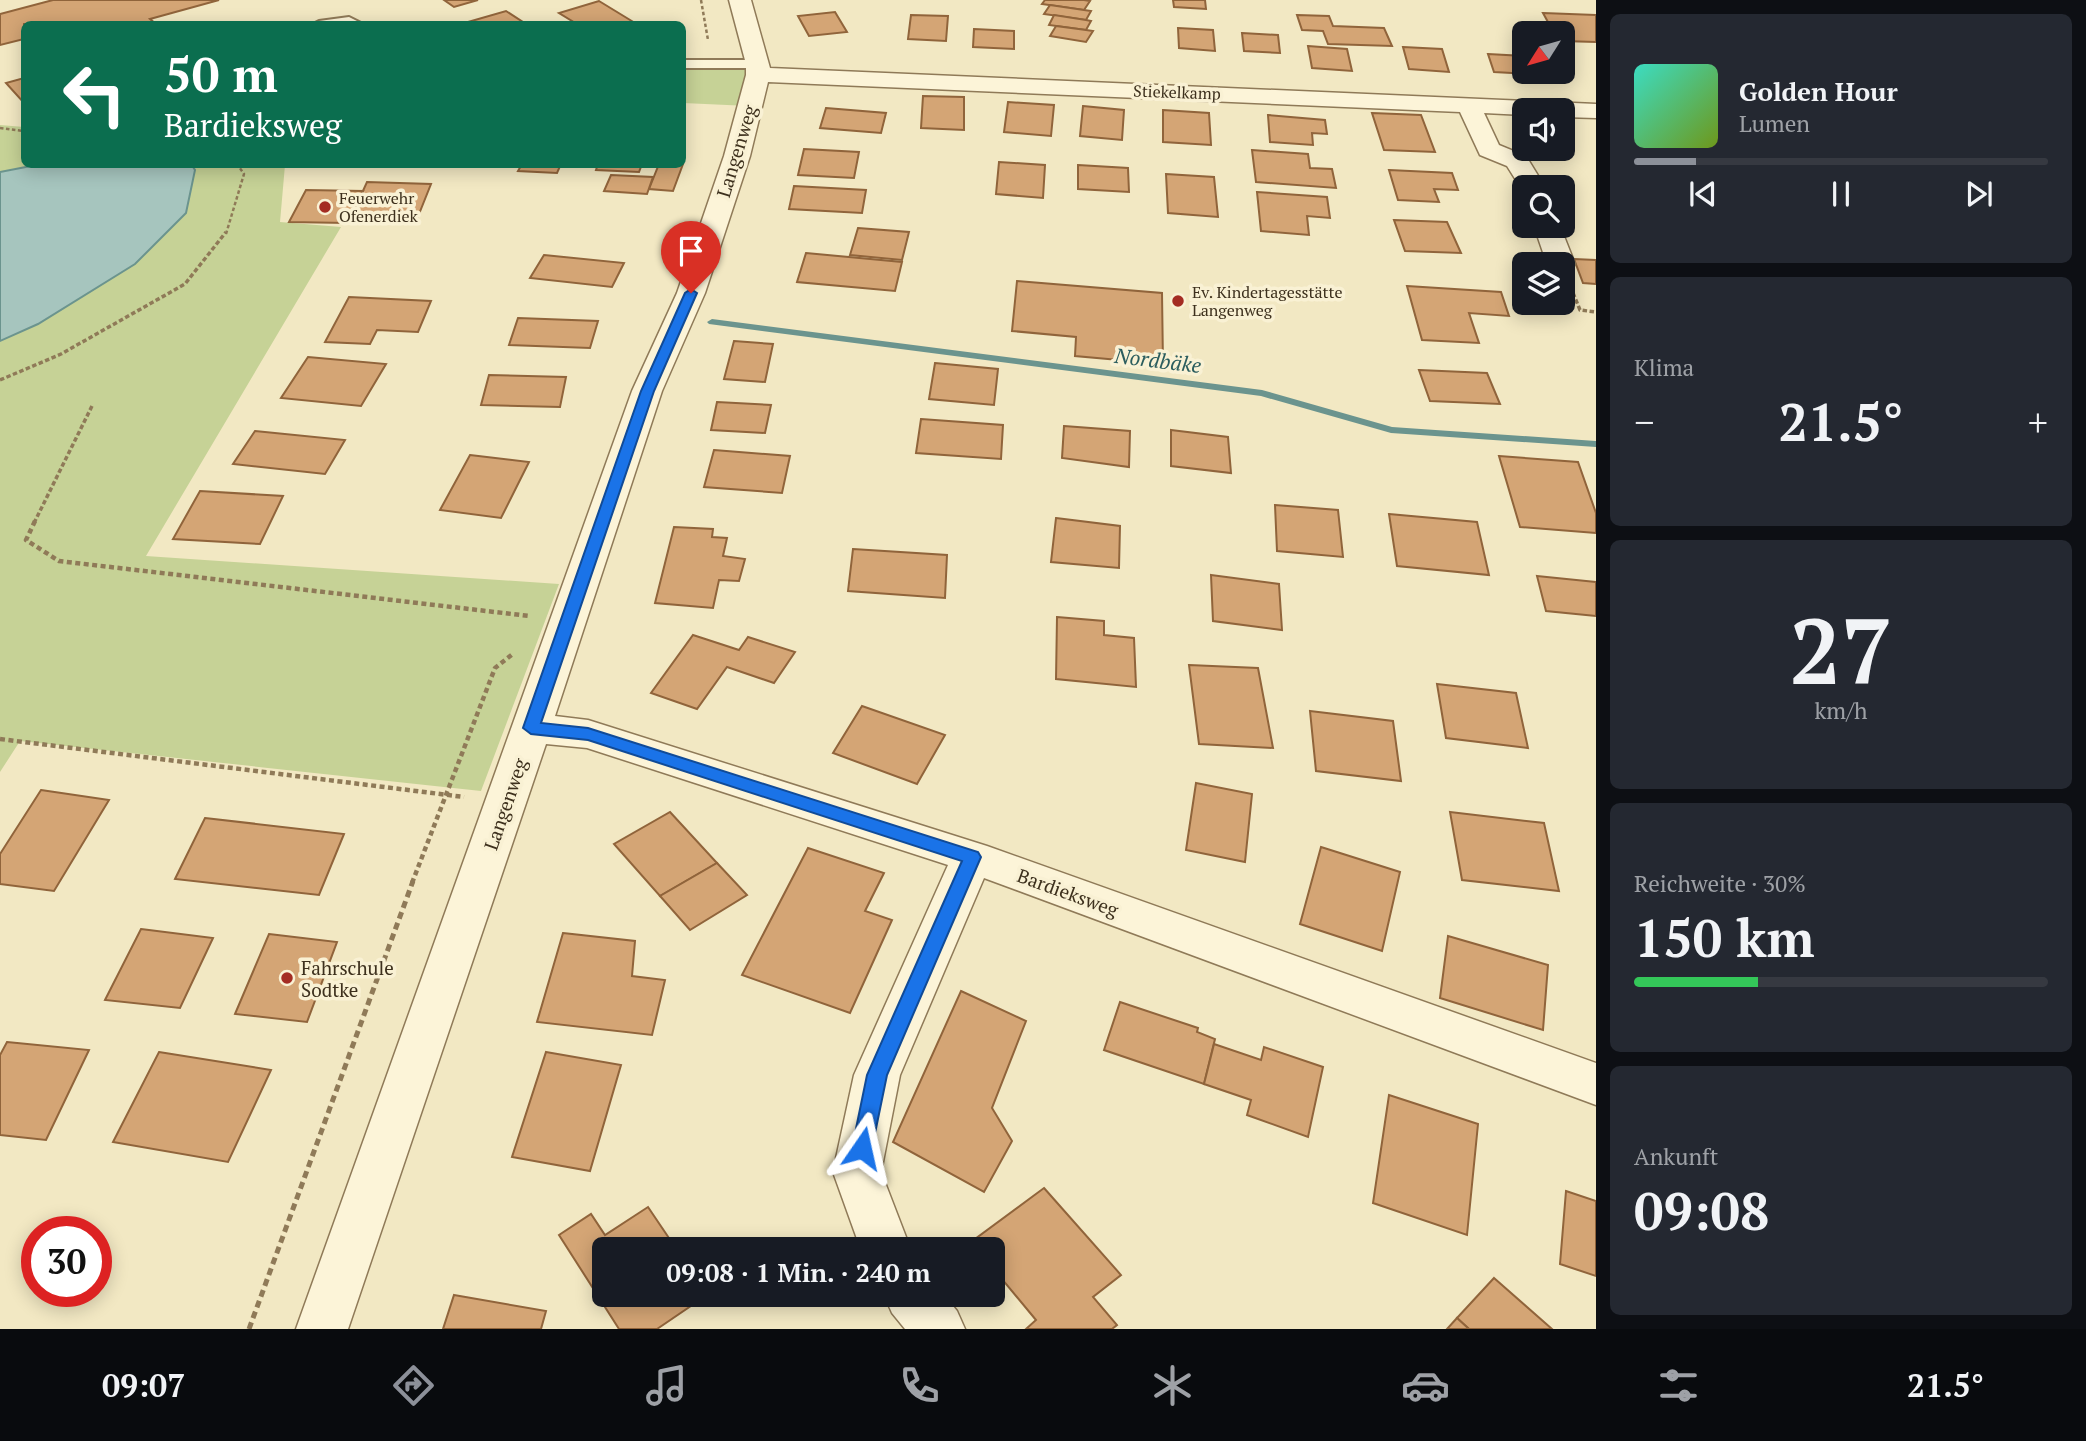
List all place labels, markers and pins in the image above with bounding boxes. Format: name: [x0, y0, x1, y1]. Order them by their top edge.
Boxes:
place label: Feuerwehr Ofenerdiek: [339, 187, 419, 227]
marker: Feuerwehr Ofenerdiek: [317, 199, 333, 215]
pin: [661, 221, 721, 293]
place label: Ev. Kindertagesstätte Langenweg: [1192, 281, 1342, 321]
marker: Ev. Kindertagesstätte Langenweg: [1170, 293, 1186, 309]
place label: Fahrschule Sodtke: [301, 955, 394, 1002]
marker: Fahrschule Sodtke: [279, 970, 295, 986]

